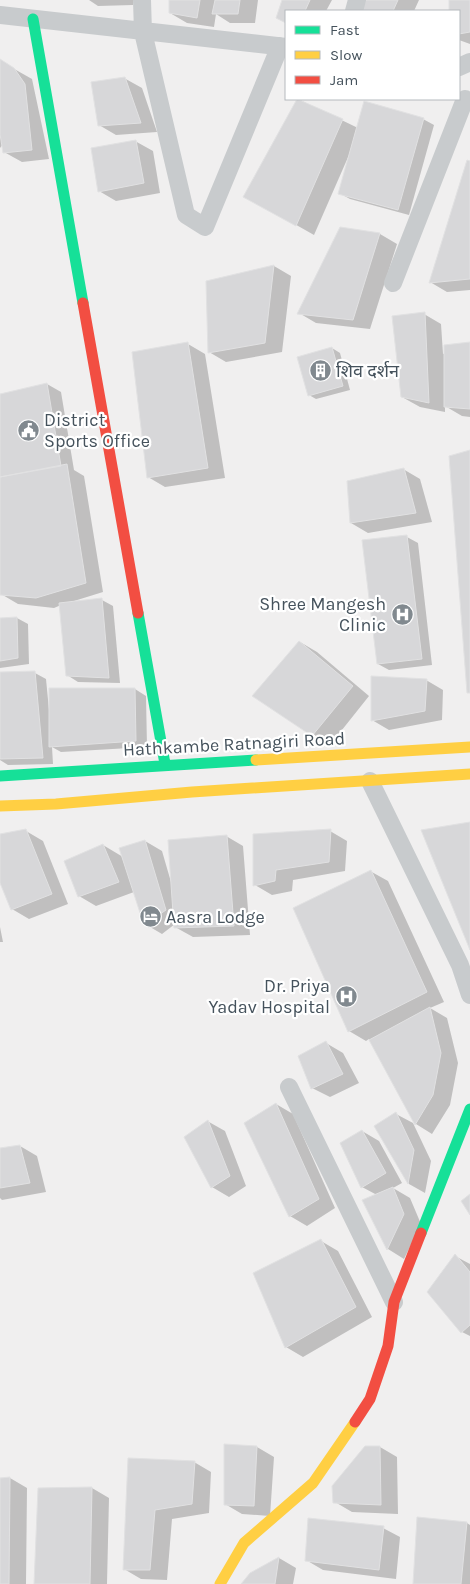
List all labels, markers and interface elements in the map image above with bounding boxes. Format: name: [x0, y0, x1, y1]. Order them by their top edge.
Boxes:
legend: [285, 10, 460, 100]
text: Fast: [330, 21, 360, 39]
text: Slow: [330, 46, 362, 64]
text: Jam: [330, 71, 358, 89]
building icon: शिव दर्शन: [308, 359, 332, 383]
place label: शिव दर्शन: [336, 360, 400, 382]
place label: District Sports Office: [44, 409, 150, 452]
public building icon: District Sports Office: [16, 418, 40, 442]
place label: Shree Mangesh Clinic: [259, 593, 386, 636]
hospital icon: Shree Mangesh Clinic: [390, 602, 414, 626]
street label: Hathkambe Ratnagiri Road: [122, 727, 346, 761]
hotel icon: Aasra Lodge: [138, 905, 162, 929]
place label: Aasra Lodge: [166, 906, 265, 928]
place label: Dr. Priya Yadav Hospital: [208, 975, 330, 1018]
hospital icon: Dr. Priya Yadav Hospital: [334, 984, 358, 1008]

